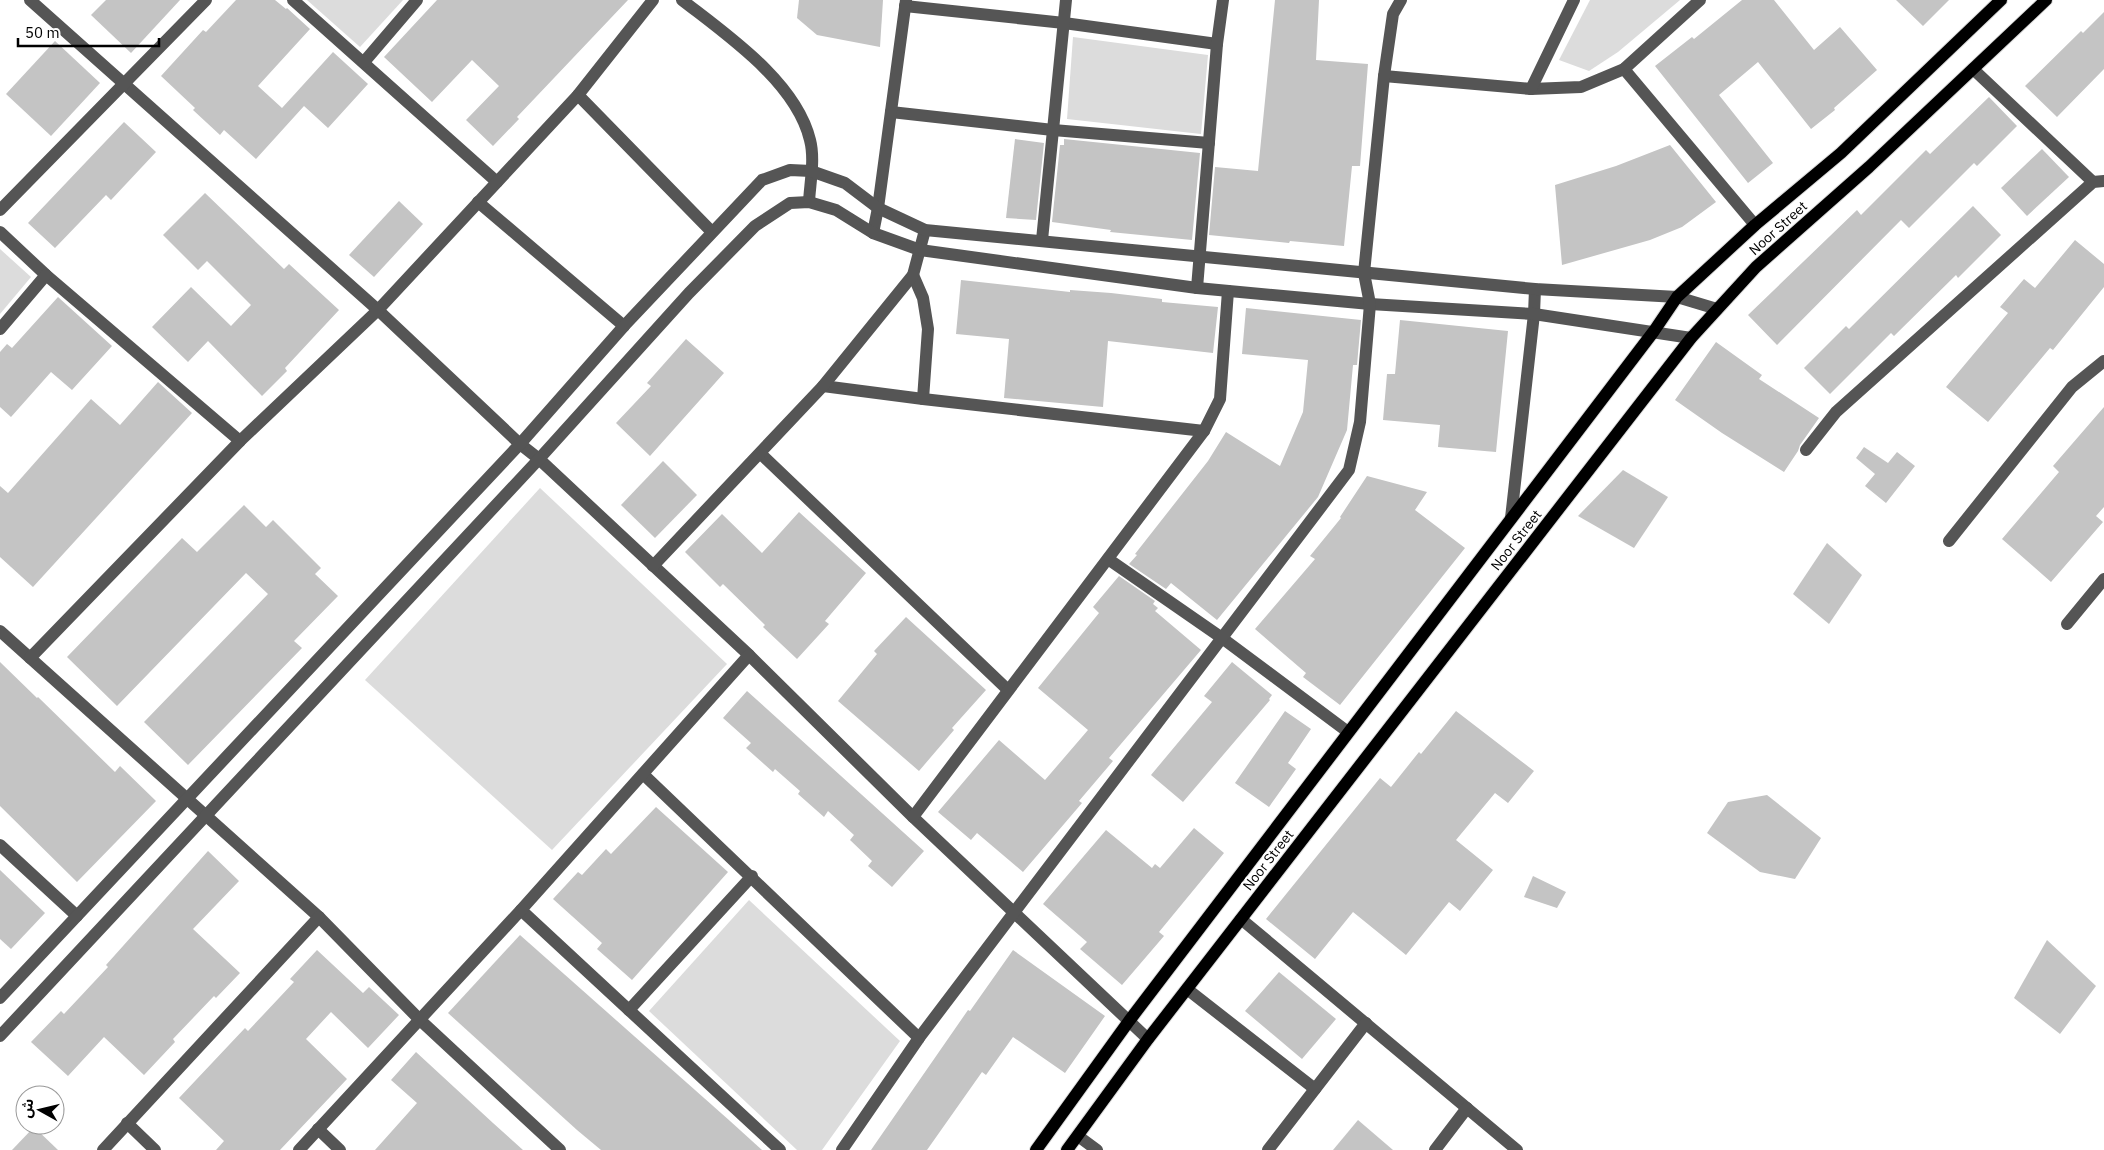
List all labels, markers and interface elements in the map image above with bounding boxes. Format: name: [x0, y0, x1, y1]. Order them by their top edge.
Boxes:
scale bar: [18, 15, 159, 47]
text: 50 m: [25, 23, 60, 42]
street label: Noor Street: [1745, 197, 1811, 259]
street label: Noor Street: [1487, 506, 1545, 574]
street label: Noor Street: [1239, 826, 1297, 894]
north arrow: [15, 1085, 65, 1135]
text: ش: [17, 1097, 37, 1119]

